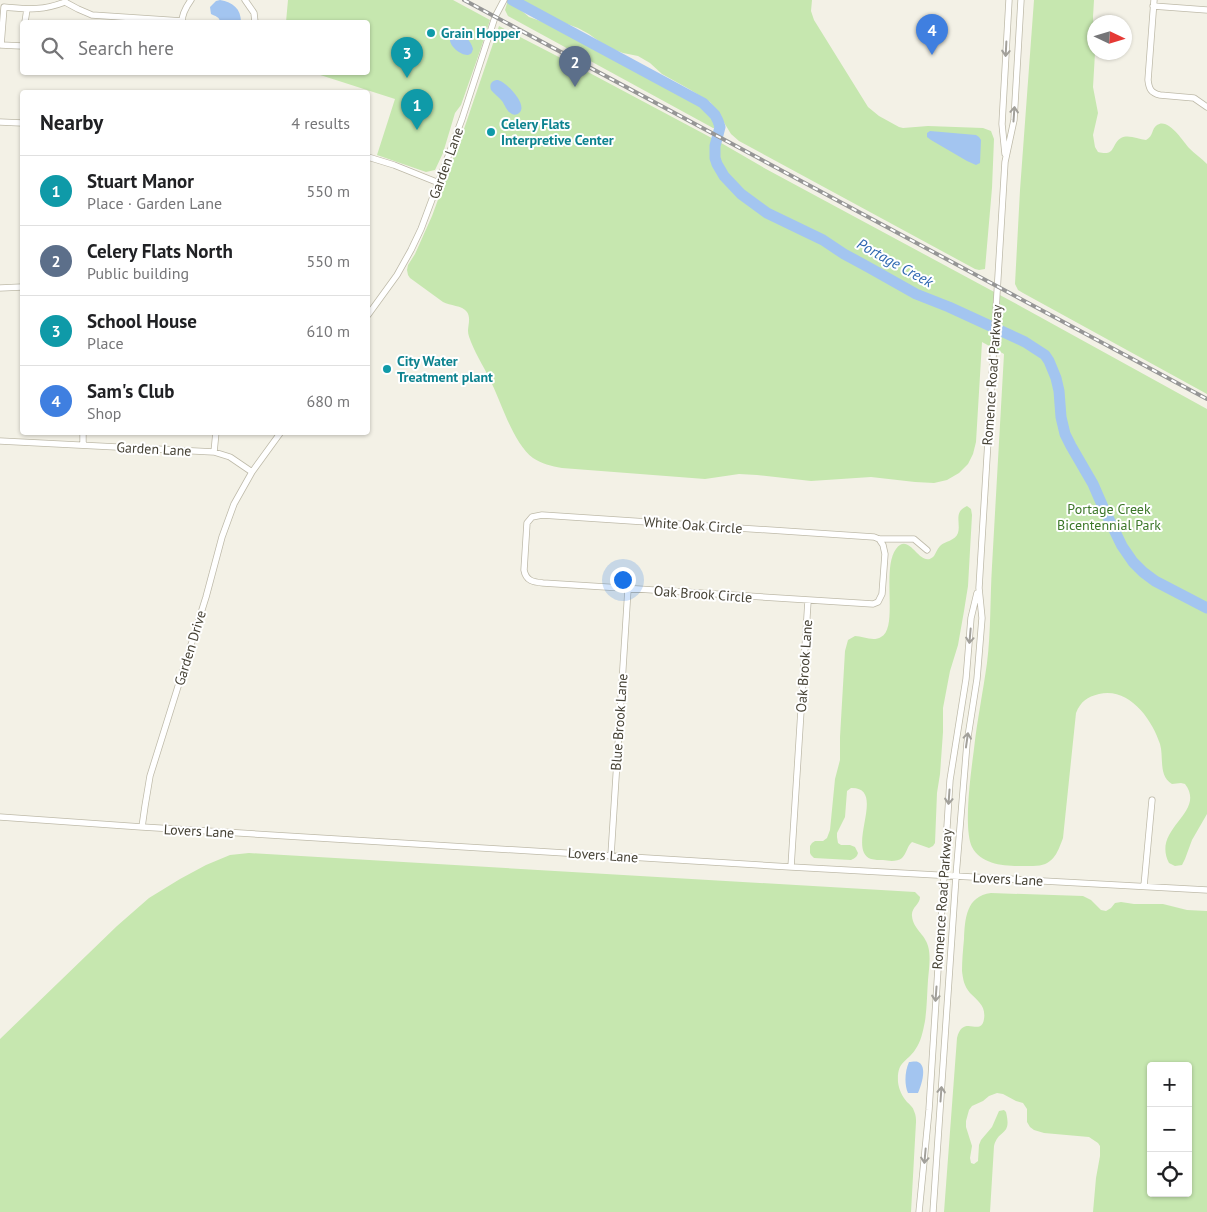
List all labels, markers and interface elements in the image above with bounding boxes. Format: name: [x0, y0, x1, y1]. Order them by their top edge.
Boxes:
pin: 4: [916, 14, 948, 55]
north arrow: [1087, 15, 1132, 60]
search box: [20, 20, 370, 75]
place label: Grain Hopper: [441, 24, 520, 42]
marker: Grain Hopper: [425, 27, 437, 39]
icon: search: [38, 34, 66, 62]
text: Search here: [78, 36, 174, 60]
pin: 3: [391, 37, 423, 78]
one-way arrow: [1002, 40, 1011, 56]
pin: 2: [559, 46, 591, 87]
pin: 1: [401, 89, 433, 130]
one-way arrow: [1009, 106, 1018, 122]
text: Nearby: [40, 109, 103, 136]
text: 4 results: [291, 113, 350, 133]
place label: Celery Flats Interpretive Center: [501, 115, 614, 149]
street label: Garden Lane: [425, 125, 467, 201]
marker: Celery Flats Interpretive Center: [485, 126, 497, 138]
text: Stuart Manor: [87, 169, 194, 193]
text: 1: [51, 181, 61, 201]
text: 550 m: [307, 181, 350, 201]
text: Place · Garden Lane: [87, 193, 222, 213]
water label: Portage Creek: [854, 234, 938, 292]
text: Celery Flats North: [87, 239, 233, 263]
text: 2: [51, 251, 61, 271]
text: 550 m: [307, 251, 350, 271]
text: Public building: [87, 263, 189, 283]
street label: Romence Road Parkway: [978, 304, 1006, 446]
text: School House: [87, 309, 197, 333]
text: 3: [51, 321, 61, 341]
text: 610 m: [307, 321, 350, 341]
text: Place: [87, 333, 124, 353]
place label: City Water Treatment plant: [397, 352, 493, 386]
marker: City Water Treatment plant: [381, 363, 393, 375]
text: Sam's Club: [87, 379, 174, 403]
text: 4: [51, 391, 61, 411]
text: 680 m: [307, 391, 350, 411]
text: Shop: [87, 403, 121, 423]
street label: Garden Lane: [116, 438, 192, 460]
park label: Portage Creek Bicentennial Park: [1057, 500, 1161, 534]
street label: White Oak Circle: [643, 513, 743, 537]
your location: [610, 567, 636, 593]
street label: Oak Brook Circle: [653, 582, 753, 606]
street label: Garden Drive: [170, 608, 210, 688]
street label: Oak Brook Lane: [792, 619, 816, 713]
one-way arrow: [965, 628, 974, 644]
street label: Blue Brook Lane: [607, 673, 631, 771]
one-way arrow: [963, 732, 973, 748]
one-way arrow: [945, 789, 954, 805]
street label: Lovers Lane: [163, 820, 235, 842]
street label: Romence Road Parkway: [928, 828, 956, 970]
street label: Lovers Lane: [567, 844, 639, 866]
street label: Lovers Lane: [972, 868, 1044, 890]
one-way arrow: [932, 986, 941, 1002]
map controls: [1147, 1062, 1192, 1197]
button: +: [1147, 1062, 1192, 1107]
one-way arrow: [937, 1086, 946, 1102]
button: −: [1147, 1107, 1192, 1152]
one-way arrow: [920, 1148, 929, 1164]
button: locate: [1147, 1152, 1192, 1197]

